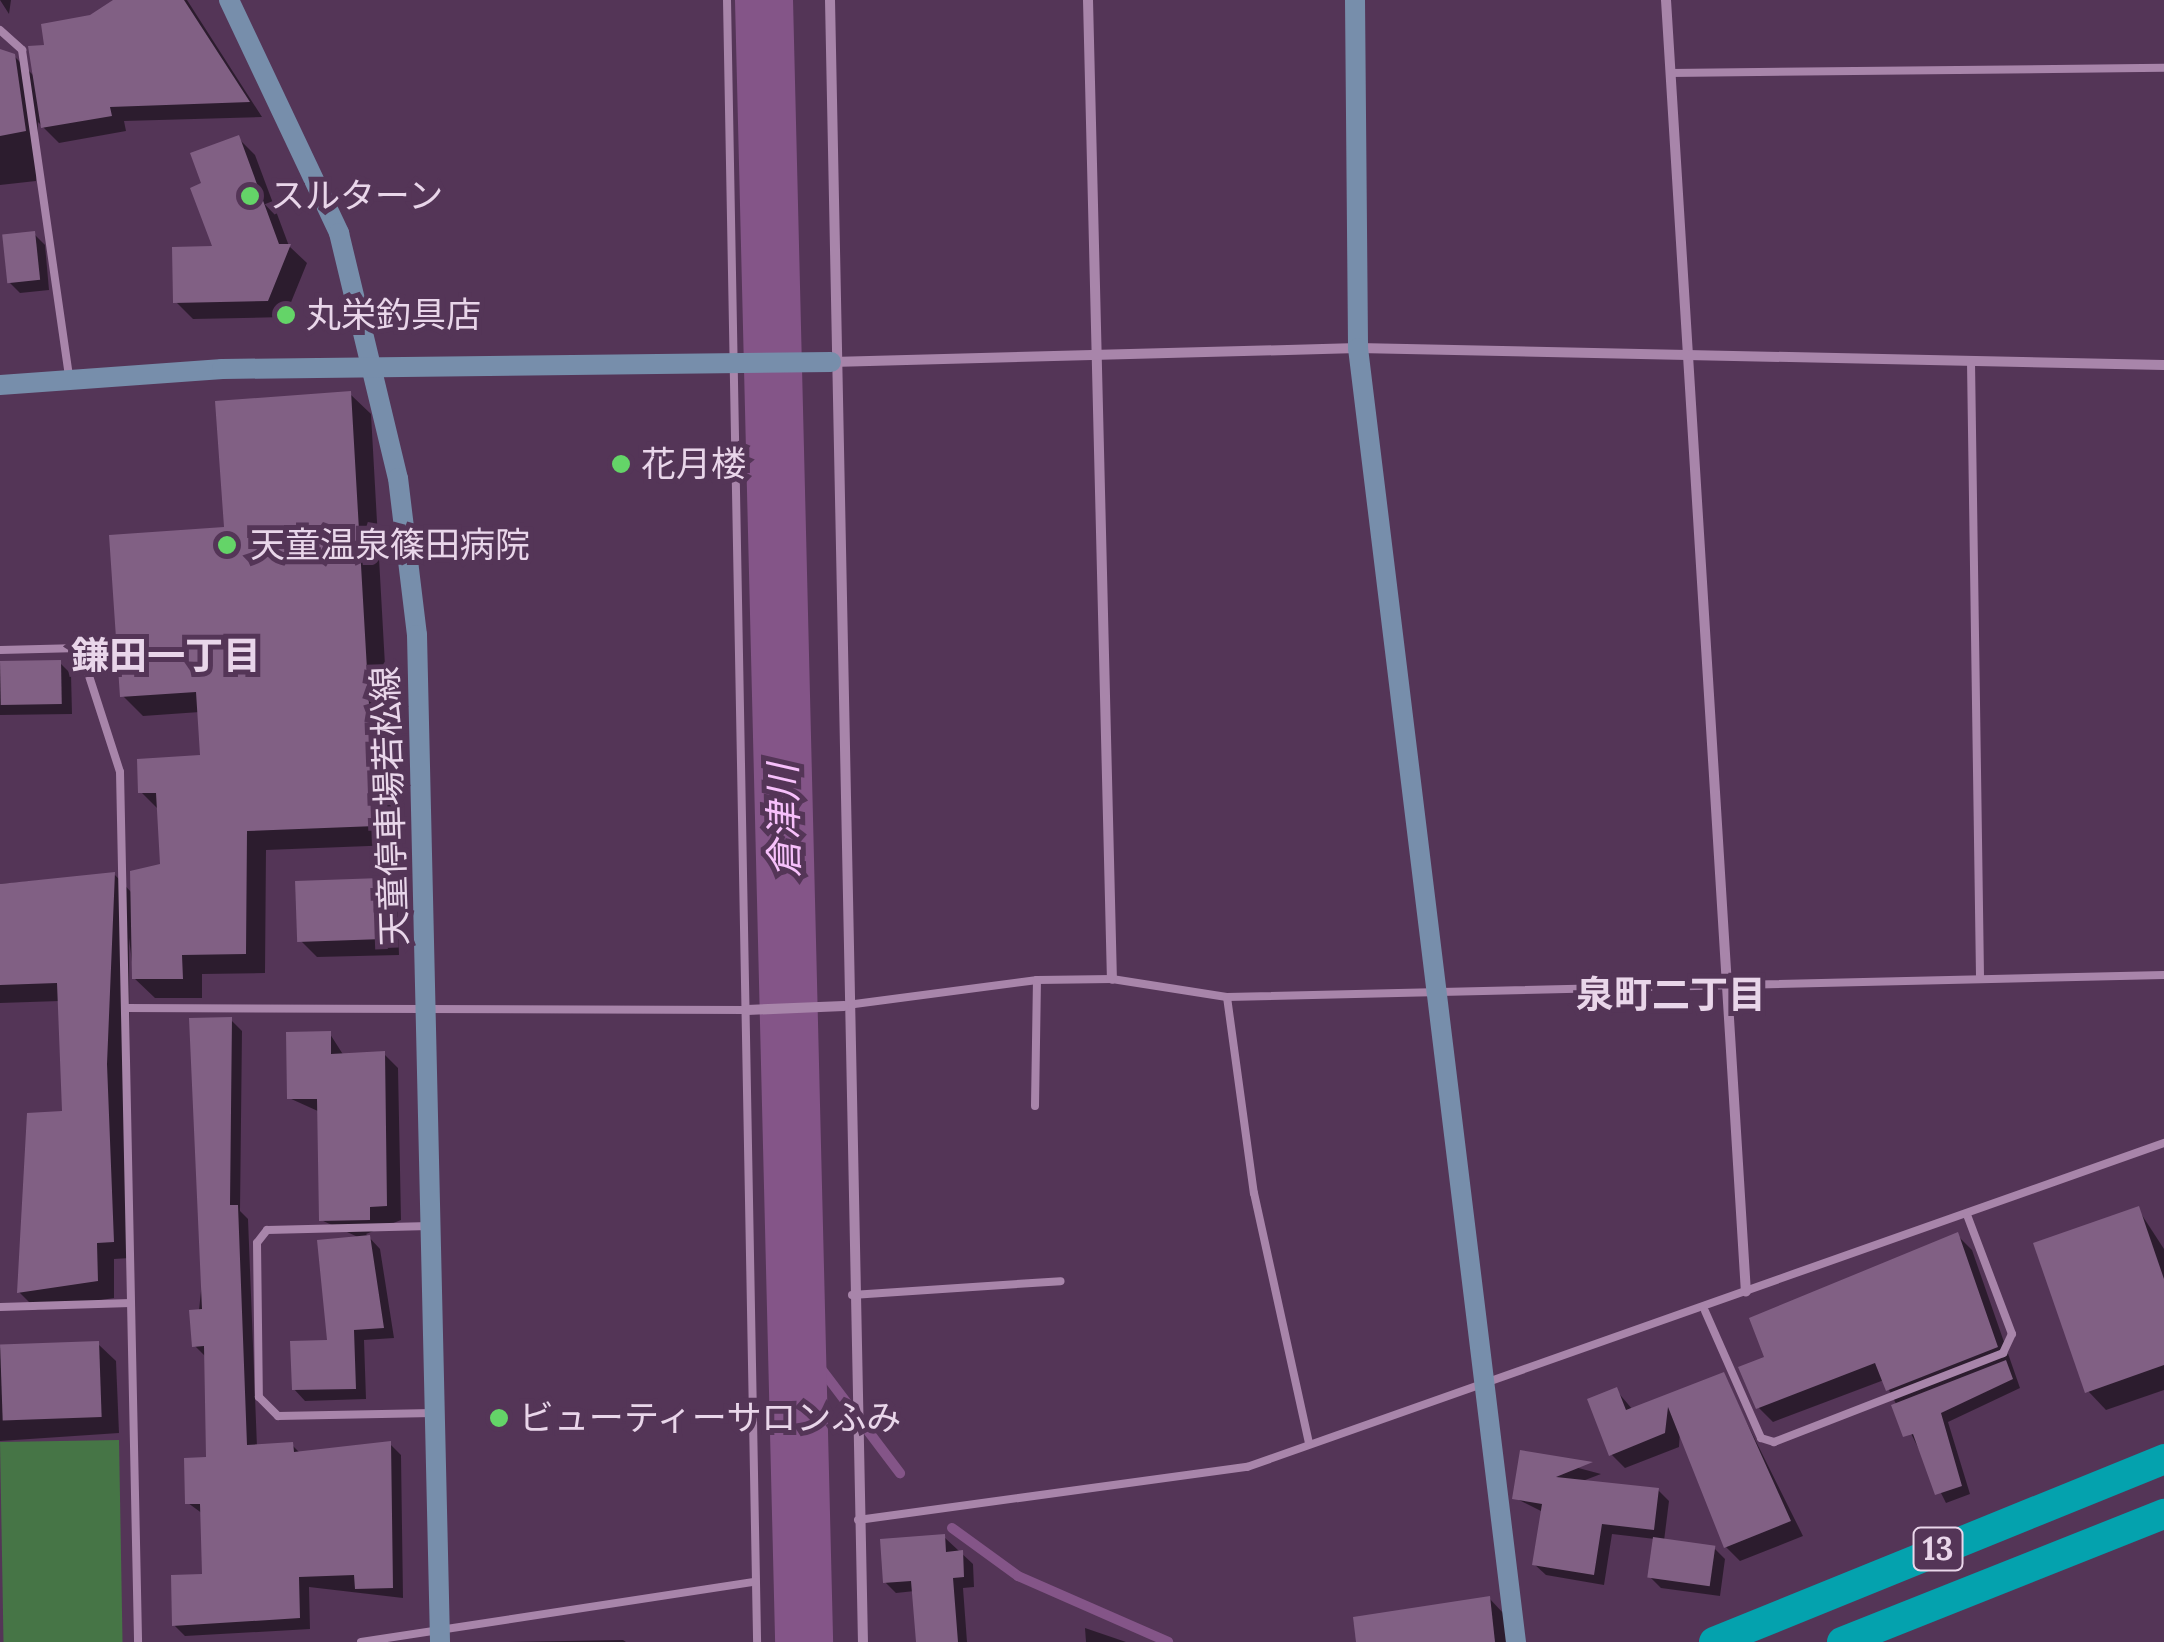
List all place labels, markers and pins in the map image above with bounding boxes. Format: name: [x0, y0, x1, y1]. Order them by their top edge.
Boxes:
place label: スルターン: [270, 175, 445, 217]
marker: スルターン: [239, 185, 261, 207]
place label: 丸栄釣具店: [306, 294, 481, 336]
marker: 丸栄釣具店: [275, 304, 297, 326]
place label: 花月楼: [641, 443, 746, 485]
marker: 花月楼: [610, 453, 632, 475]
place label: 天童温泉篠田病院: [250, 524, 530, 566]
marker: 天童温泉篠田病院: [214, 532, 240, 558]
place label: ビューティーサロンふみ: [519, 1397, 904, 1439]
marker: ビューティーサロンふみ: [488, 1407, 510, 1429]

